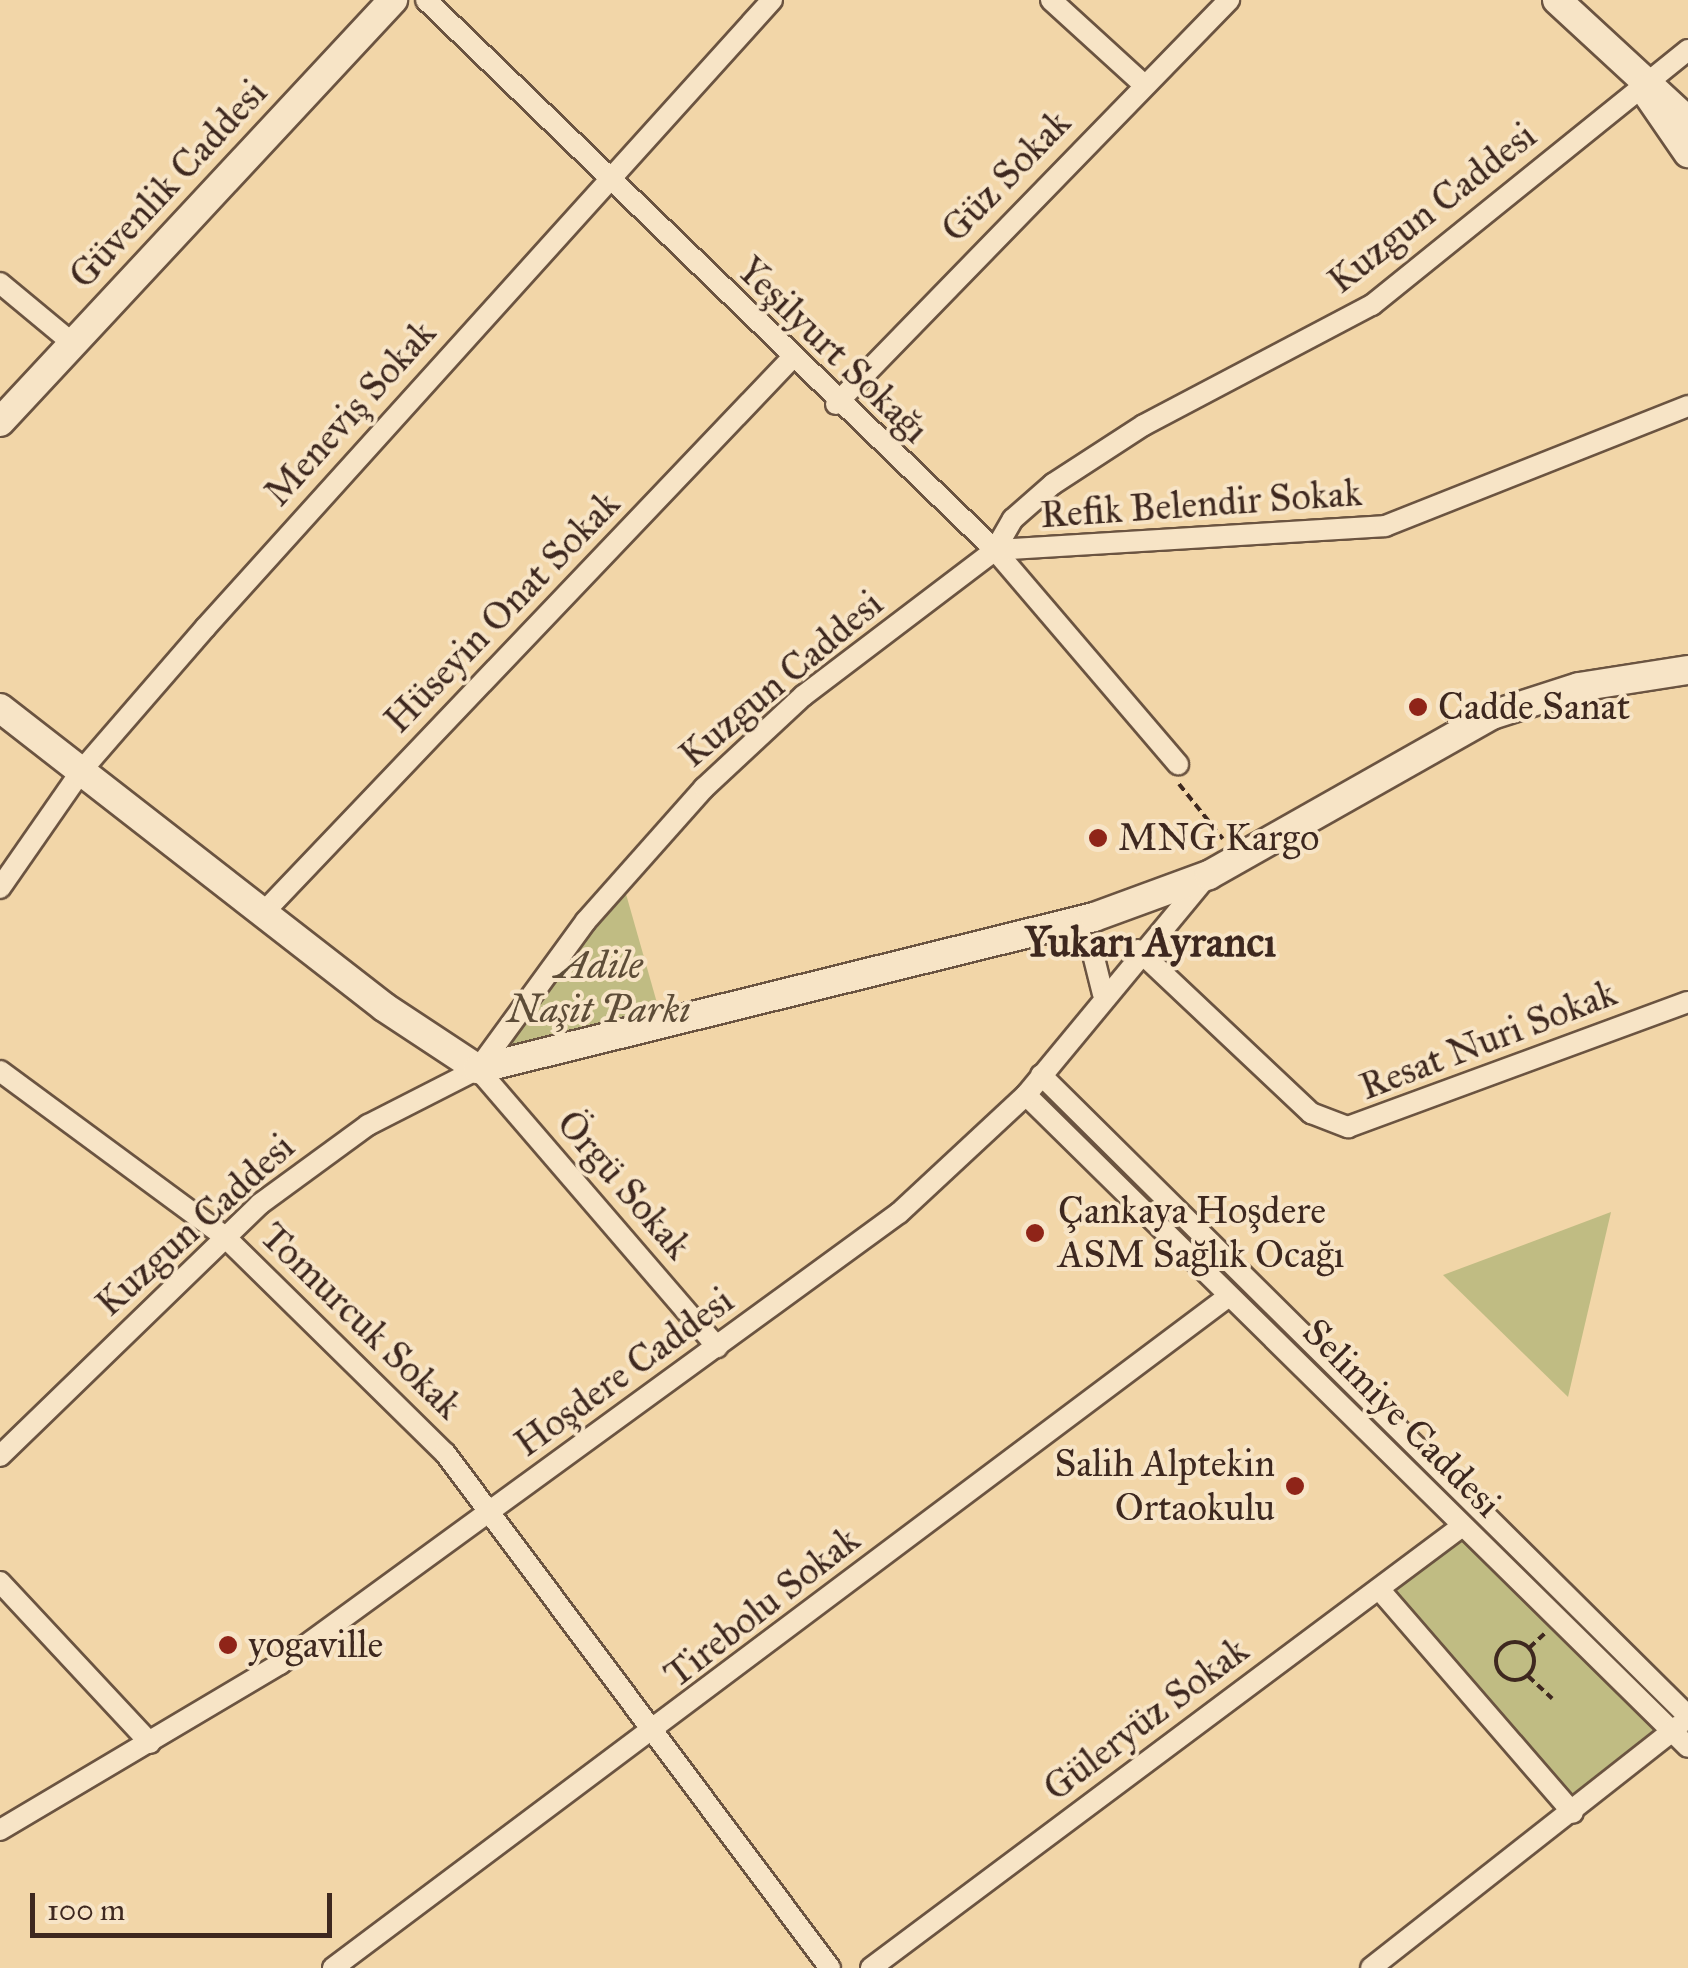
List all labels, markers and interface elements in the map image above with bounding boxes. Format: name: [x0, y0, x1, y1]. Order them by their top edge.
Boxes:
street label: Güvenlik Caddesi: [60, 70, 276, 298]
street label: Güz Sokak: [932, 100, 1080, 252]
street label: Kuzgun Caddesi: [1319, 113, 1545, 303]
street label: Yeşilyurt Sokağı: [728, 247, 938, 453]
street label: Meneviş Sokak: [255, 311, 445, 515]
street label: Refik Belendir Sokak: [1039, 470, 1363, 538]
street label: Hüseyin Onat Sokak: [375, 481, 629, 743]
street label: Kuzgun Caddesi: [670, 581, 892, 777]
place label: Cadde Sanat: [1438, 684, 1630, 730]
marker: Cadde Sanat: [1407, 696, 1429, 718]
place label: MNG Kargo: [1118, 815, 1319, 861]
marker: MNG Kargo: [1087, 827, 1109, 849]
district label: Yukarı Ayrancı: [1024, 917, 1276, 967]
park label: Adile Naşit Parkı: [507, 943, 691, 1032]
street label: Resat Nuri Sokak: [1353, 970, 1623, 1110]
street label: Örgü Sokak: [547, 1101, 701, 1269]
street label: Kuzgun Caddesi: [86, 1124, 304, 1326]
place label: Çankaya Hoşdere ASM Sağlık Ocağı: [1058, 1188, 1344, 1278]
street label: Tomurcuk Sokak: [251, 1213, 471, 1429]
marker: Çankaya Hoşdere ASM Sağlık Ocağı: [1022, 1220, 1048, 1246]
street label: Hoşdere Caddesi: [506, 1277, 742, 1467]
street label: Selimiye Caddesi: [1293, 1309, 1511, 1527]
place label: Salih Alptekin Ortaokulu: [1054, 1441, 1275, 1530]
marker: Salih Alptekin Ortaokulu: [1284, 1475, 1306, 1497]
street label: Tirebolu Sokak: [655, 1517, 869, 1697]
place label: yogaville: [248, 1622, 383, 1668]
street label: Güleryüz Sokak: [1035, 1627, 1257, 1811]
marker: yogaville: [217, 1634, 239, 1656]
scale bar: [35, 1873, 338, 1935]
text: 100 m: [47, 1892, 125, 1928]

